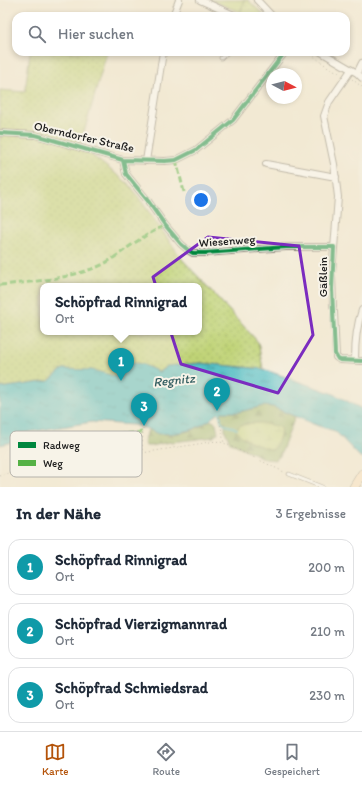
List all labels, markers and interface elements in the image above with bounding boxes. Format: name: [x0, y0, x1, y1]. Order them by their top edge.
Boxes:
search box: [12, 12, 350, 56]
icon: search: [26, 23, 48, 45]
text: Hier suchen: [58, 25, 134, 43]
north arrow: [266, 68, 302, 104]
street label: Oberndorfer Straße: [33, 119, 136, 155]
your location: [191, 190, 211, 210]
street label: Wiesenweg: [198, 232, 257, 250]
street label: Gäßlein: [316, 256, 330, 297]
popup: [40, 283, 202, 335]
text: Schöpfrad Rinnigrad: [55, 293, 187, 311]
text: Ort: [55, 311, 74, 326]
pin: 1: [108, 348, 134, 381]
water label: Regnitz: [152, 370, 197, 390]
pin: 2: [204, 378, 230, 411]
pin: 3: [131, 393, 157, 426]
legend: [10, 431, 142, 477]
text: Radweg: [43, 439, 80, 452]
text: Weg: [43, 457, 63, 470]
text: In der Nähe: [16, 503, 101, 523]
text: 3 Ergebnisse: [276, 506, 346, 521]
text: Schöpfrad Rinnigrad: [55, 551, 187, 569]
text: 1: [27, 560, 33, 575]
text: 200 m: [308, 560, 345, 575]
text: Ort: [55, 569, 74, 584]
text: Schöpfrad Vierzigmannrad: [55, 615, 227, 633]
text: 2: [27, 624, 33, 639]
text: 210 m: [310, 624, 345, 639]
text: Ort: [55, 633, 74, 648]
text: Schöpfrad Schmiedsrad: [55, 679, 208, 697]
text: 3: [26, 688, 34, 703]
text: 230 m: [309, 688, 345, 703]
text: Ort: [55, 697, 74, 712]
tab: Karte: [42, 741, 68, 778]
tab: Route: [153, 741, 180, 778]
tab: Gespeichert: [264, 741, 320, 778]

